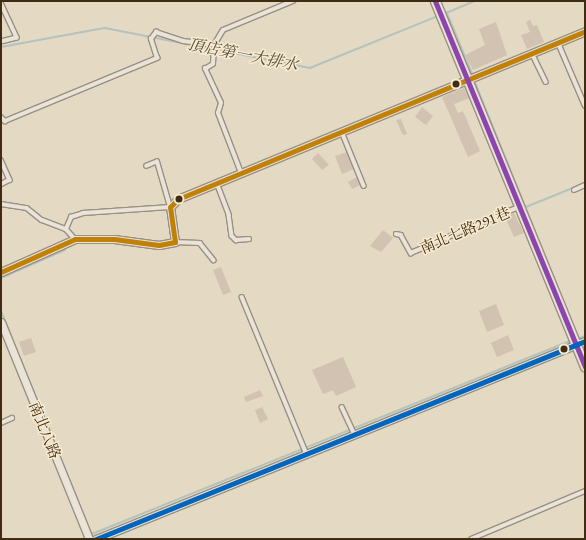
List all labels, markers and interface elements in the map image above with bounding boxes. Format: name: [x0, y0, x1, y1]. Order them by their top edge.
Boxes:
water label: 頂店第一大排水: [186, 35, 300, 75]
unlabelled marker: [451, 79, 461, 89]
unlabelled marker: [174, 194, 184, 204]
street label: 南北七路291巷: [417, 203, 513, 257]
unlabelled marker: [559, 344, 569, 354]
street label: 南北八路: [25, 399, 65, 461]

